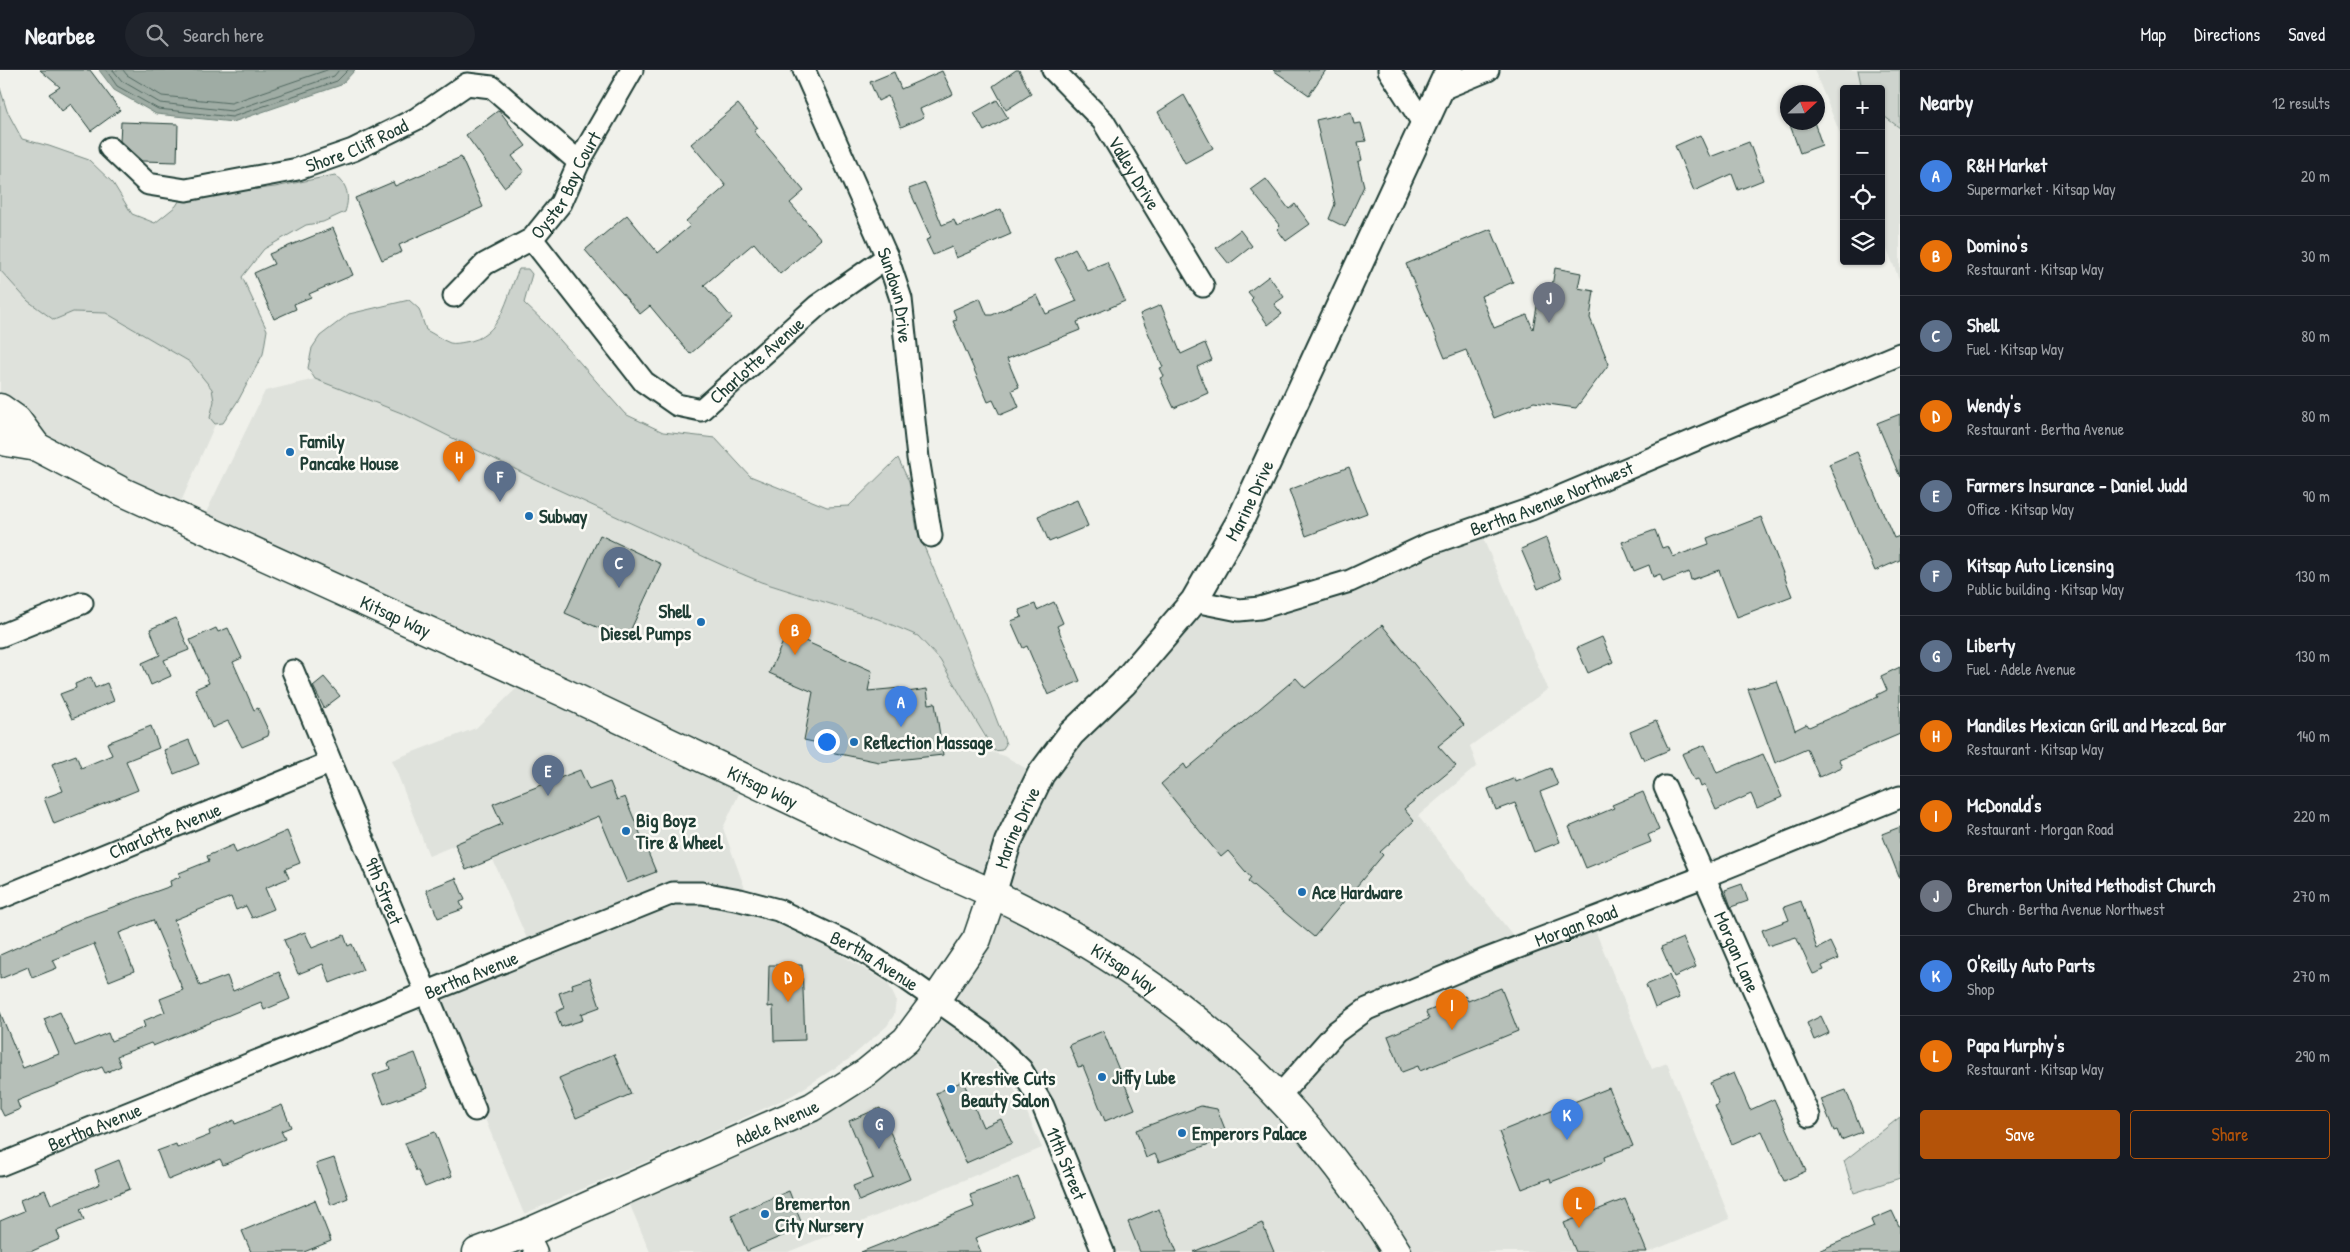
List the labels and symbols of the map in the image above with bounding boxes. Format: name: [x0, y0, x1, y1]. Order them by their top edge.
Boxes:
north arrow: [1780, 85, 1825, 130]
street label: Shore Cliff Road: [302, 112, 413, 178]
street label: Oyster Bay Court: [524, 126, 607, 244]
street label: Valley Drive: [1102, 131, 1167, 215]
street label: Sundown Drive: [871, 243, 919, 345]
pin: J: [1533, 282, 1565, 323]
street label: Charlotte Avenue: [704, 310, 810, 410]
place label: Family Pancake House: [299, 428, 399, 476]
pin: H: [443, 441, 475, 482]
marker: Family Pancake House: [284, 446, 296, 458]
street label: Bertha Avenue Northwest: [1467, 454, 1638, 542]
street label: Marine Drive: [1218, 455, 1280, 545]
pin: F: [484, 461, 516, 502]
place label: Subway: [539, 503, 587, 530]
marker: Subway: [523, 510, 535, 522]
pin: C: [603, 547, 635, 588]
street label: Kitsap Way: [356, 589, 435, 643]
place label: Shell Diesel Pumps: [601, 598, 692, 647]
pin: B: [779, 614, 811, 655]
marker: Shell Diesel Pumps: [695, 616, 707, 628]
pin: A: [885, 686, 917, 727]
your location: [814, 729, 840, 755]
place label: Reflection Massage: [864, 729, 994, 756]
marker: Reflection Massage: [848, 736, 860, 748]
pin: E: [532, 755, 564, 796]
street label: Kitsap Way: [723, 759, 802, 815]
street label: Marine Drive: [988, 782, 1046, 871]
street label: Charlotte Avenue: [105, 796, 225, 865]
place label: Big Boyz Tire & Wheel: [635, 807, 724, 855]
marker: Big Boyz Tire & Wheel: [620, 825, 632, 837]
street label: 9th Street: [359, 853, 410, 929]
place label: Ace Hardware: [1312, 879, 1403, 905]
marker: Ace Hardware: [1296, 886, 1308, 898]
street label: Morgan Road: [1531, 898, 1621, 953]
street label: Morgan Lane: [1708, 907, 1766, 997]
street label: Bertha Avenue: [826, 924, 925, 997]
street label: Kitsap Way: [1086, 936, 1163, 1000]
street label: Bertha Avenue: [420, 944, 522, 1005]
pin: D: [772, 961, 804, 1002]
pin: I: [1436, 989, 1468, 1030]
place label: Jiffy Lube: [1112, 1064, 1176, 1091]
place label: Krestive Cuts Beauty Salon: [961, 1065, 1056, 1114]
marker: Jiffy Lube: [1096, 1071, 1108, 1083]
marker: Krestive Cuts Beauty Salon: [945, 1083, 957, 1095]
street label: Adele Avenue: [730, 1093, 824, 1153]
street label: Bertha Avenue: [44, 1096, 146, 1157]
pin: K: [1551, 1099, 1583, 1140]
pin: G: [863, 1108, 895, 1149]
place label: Emperors Palace: [1192, 1120, 1307, 1147]
street label: 11th Street: [1040, 1123, 1093, 1204]
marker: Emperors Palace: [1176, 1127, 1188, 1139]
pin: L: [1563, 1187, 1595, 1228]
place label: Bremerton City Nursery: [775, 1190, 864, 1239]
marker: Bremerton City Nursery: [759, 1208, 771, 1220]

